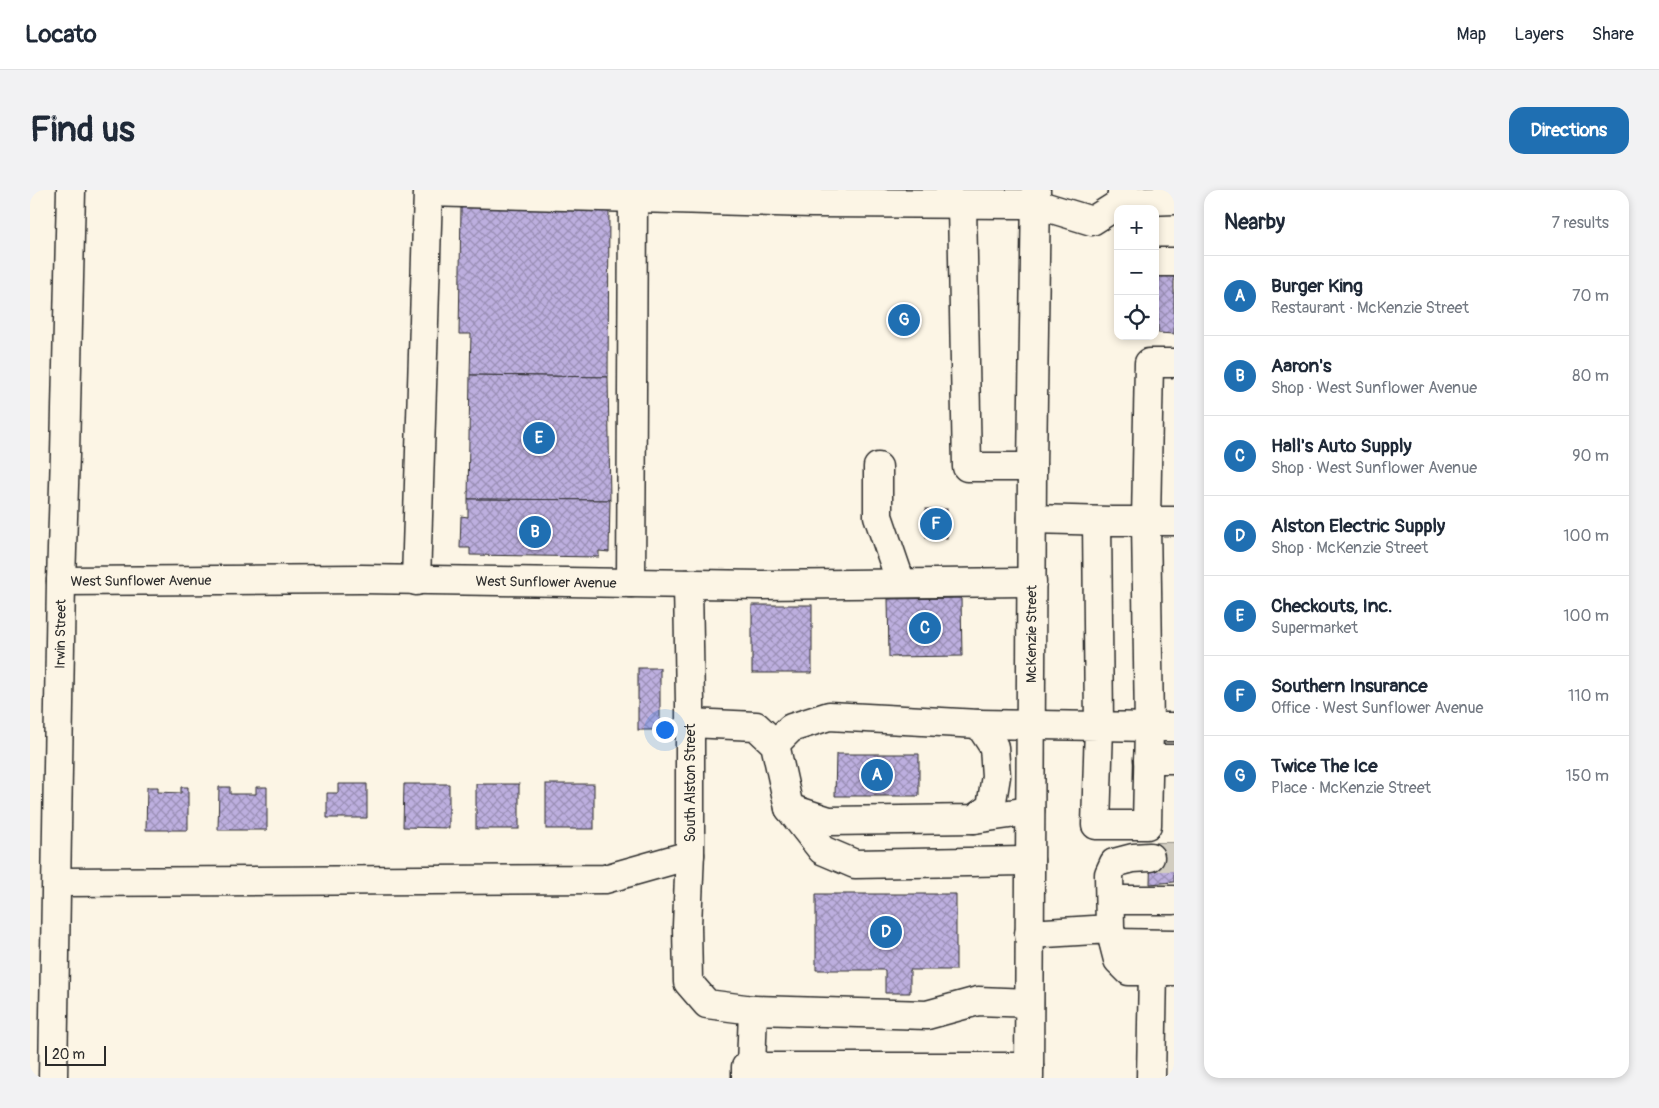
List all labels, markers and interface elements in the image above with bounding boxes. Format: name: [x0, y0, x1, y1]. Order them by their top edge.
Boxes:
text: Locato: [25, 20, 97, 49]
text: Map: [1457, 23, 1486, 46]
text: Layers: [1514, 23, 1564, 46]
text: Share: [1592, 23, 1634, 46]
button: Directions: [1509, 107, 1629, 154]
text: Find us: [30, 108, 135, 152]
map controls: [1114, 205, 1159, 340]
button: +: [1114, 205, 1159, 250]
text: Nearby: [1224, 209, 1285, 236]
text: 7 results: [1551, 213, 1609, 233]
button: −: [1114, 250, 1159, 295]
text: Burger King: [1271, 274, 1363, 298]
text: A: [1235, 286, 1245, 306]
text: 70 m: [1572, 286, 1609, 306]
button: locate: [1114, 295, 1159, 340]
text: Restaurant · McKenzie Street: [1271, 298, 1469, 318]
pin: G: [888, 301, 920, 339]
text: Aaron's: [1271, 354, 1332, 378]
text: B: [1235, 366, 1245, 386]
text: 80 m: [1572, 366, 1609, 386]
text: Shop · West Sunflower Avenue: [1271, 378, 1477, 398]
pin: E: [523, 419, 555, 457]
text: Hall's Auto Supply: [1271, 434, 1412, 458]
text: C: [1235, 446, 1245, 466]
text: 90 m: [1572, 446, 1609, 466]
text: Shop · West Sunflower Avenue: [1271, 458, 1477, 478]
pin: F: [920, 505, 952, 543]
pin: B: [519, 513, 551, 551]
text: Alston Electric Supply: [1271, 514, 1445, 538]
text: D: [1235, 526, 1245, 546]
text: 100 m: [1563, 526, 1609, 546]
text: Shop · McKenzie Street: [1271, 538, 1428, 558]
street label: West Sunflower Avenue: [70, 572, 212, 590]
street label: West Sunflower Avenue: [475, 573, 617, 592]
street label: McKenzie Street: [1023, 585, 1040, 683]
text: Checkouts, Inc.: [1271, 594, 1392, 618]
street label: Irwin Street: [52, 599, 70, 669]
text: E: [1236, 606, 1244, 626]
text: 100 m: [1563, 606, 1609, 626]
pin: C: [909, 609, 941, 647]
text: Supermarket: [1271, 618, 1358, 638]
text: Southern Insurance: [1271, 674, 1428, 698]
text: F: [1235, 686, 1245, 706]
text: 110 m: [1568, 686, 1609, 706]
text: Office · West Sunflower Avenue: [1271, 698, 1483, 718]
your location: [652, 717, 678, 743]
street label: South Alston Street: [682, 723, 699, 842]
text: Twice The Ice: [1271, 754, 1378, 778]
pin: A: [861, 756, 893, 794]
text: G: [1235, 766, 1245, 786]
text: 150 m: [1565, 766, 1609, 786]
text: Place · McKenzie Street: [1271, 778, 1431, 798]
pin: D: [870, 913, 902, 951]
scale bar: [45, 1043, 106, 1066]
text: 20 m: [52, 1046, 85, 1063]

